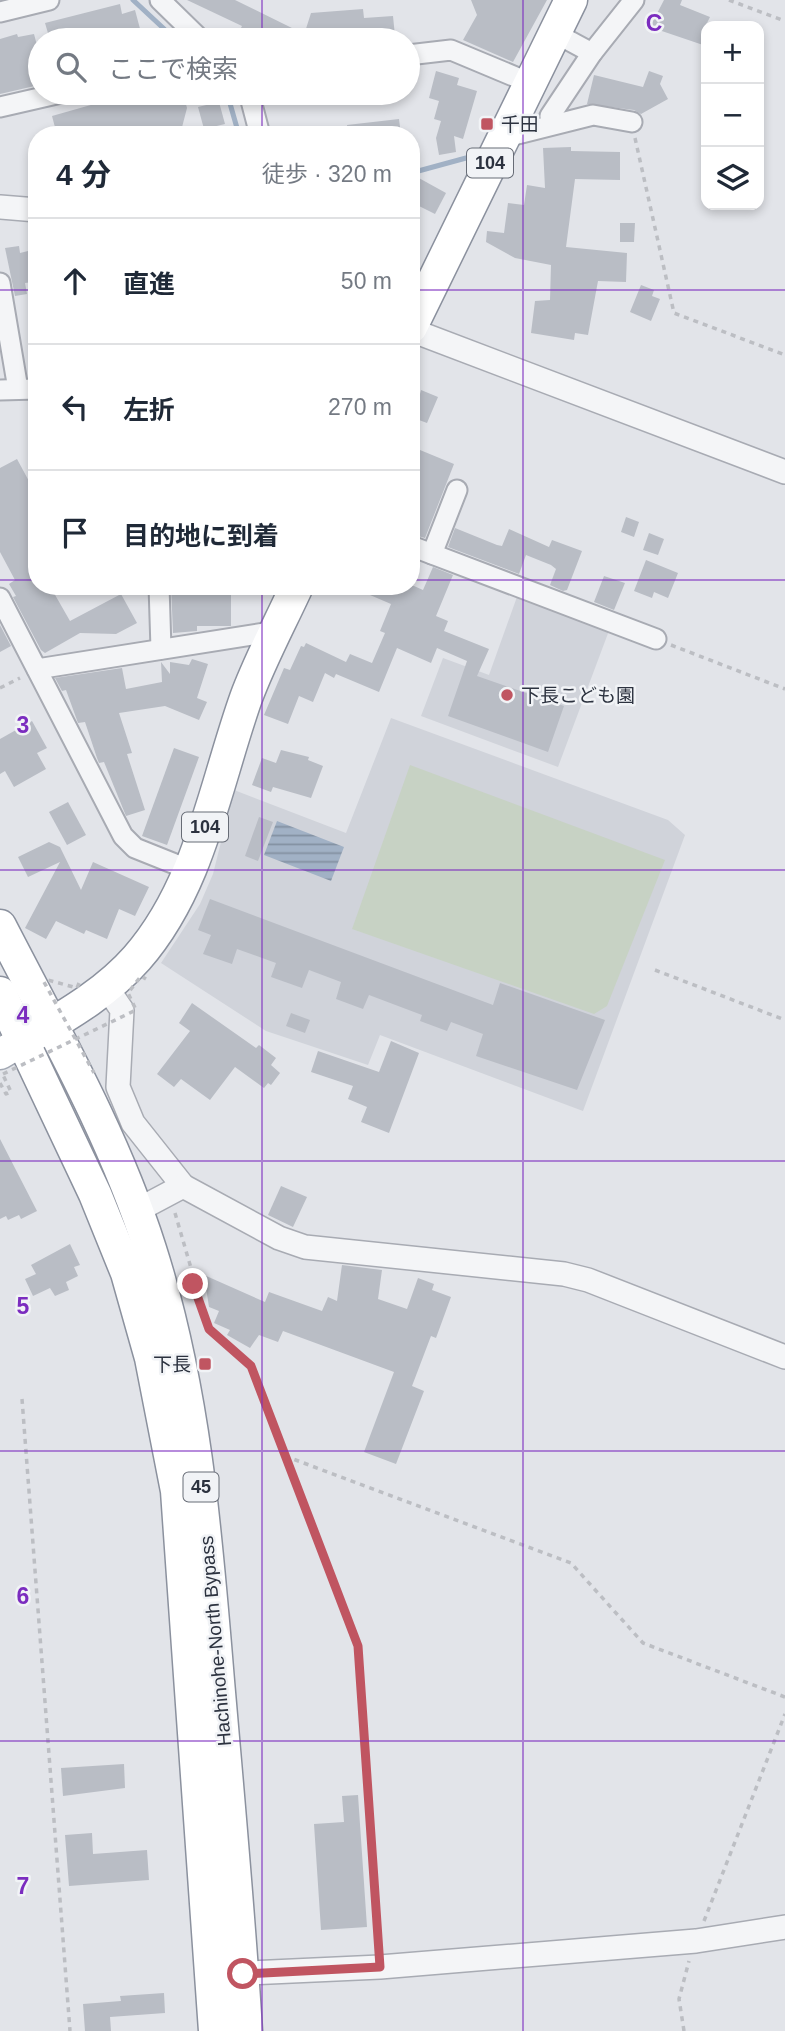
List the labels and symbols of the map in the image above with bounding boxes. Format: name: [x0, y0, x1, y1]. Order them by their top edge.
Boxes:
text: C: [646, 10, 662, 36]
place label: 千田: [501, 114, 539, 135]
marker: 千田: [479, 116, 495, 132]
road number: 104: [467, 148, 513, 178]
place label: 下長こども園: [521, 685, 635, 706]
marker: 下長こども園: [499, 687, 515, 703]
text: 3: [17, 712, 29, 738]
road number: 104: [182, 812, 228, 842]
text: 4: [17, 1002, 30, 1028]
route end: [177, 1268, 208, 1299]
text: 5: [17, 1293, 30, 1319]
place label: 下長: [153, 1354, 191, 1375]
marker: 下長: [197, 1356, 213, 1372]
road number: 45: [184, 1472, 218, 1502]
street label: Hachinohe-North Bypass: [196, 1535, 235, 1747]
text: 6: [17, 1583, 29, 1609]
text: 7: [17, 1873, 29, 1899]
route start: [227, 1958, 258, 1989]

